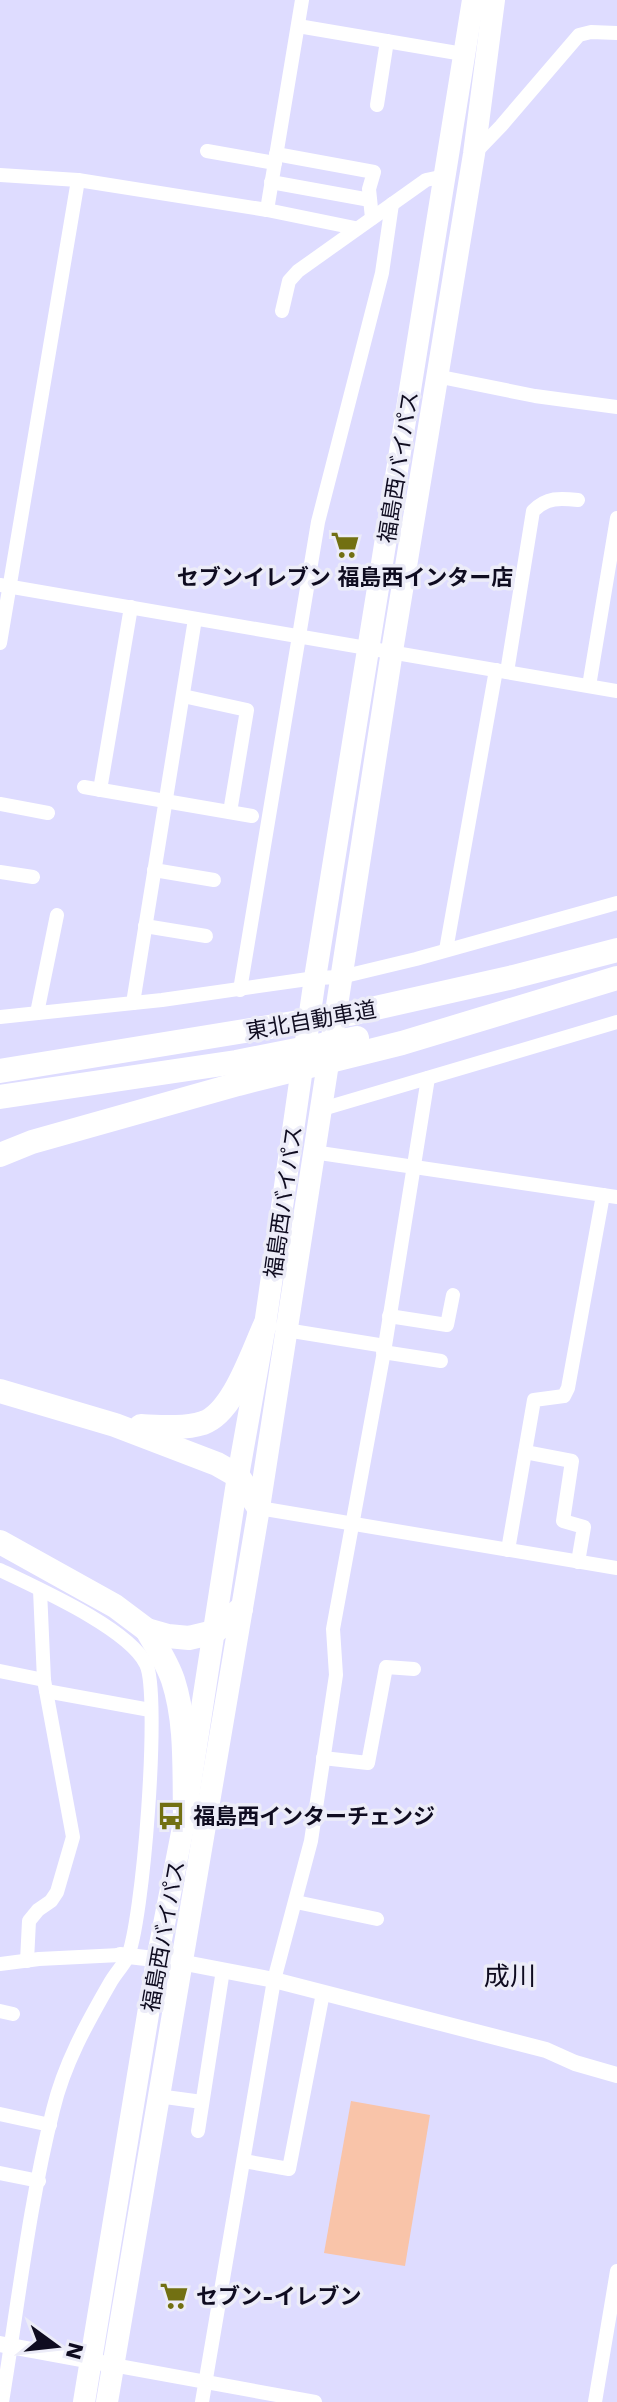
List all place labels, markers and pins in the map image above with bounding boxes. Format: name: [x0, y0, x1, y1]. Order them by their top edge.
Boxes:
supermarket icon: セブンイレブン 福島西インター店: [330, 530, 360, 560]
place label: セブンイレブン 福島西インター店: [177, 565, 513, 590]
bus stop icon: 福島西インターチェンジ: [156, 1801, 186, 1831]
place label: 福島西インターチェンジ: [193, 1804, 435, 1829]
supermarket icon: セブン-イレブン: [159, 2281, 189, 2311]
place label: セブン-イレブン: [196, 2284, 362, 2309]

